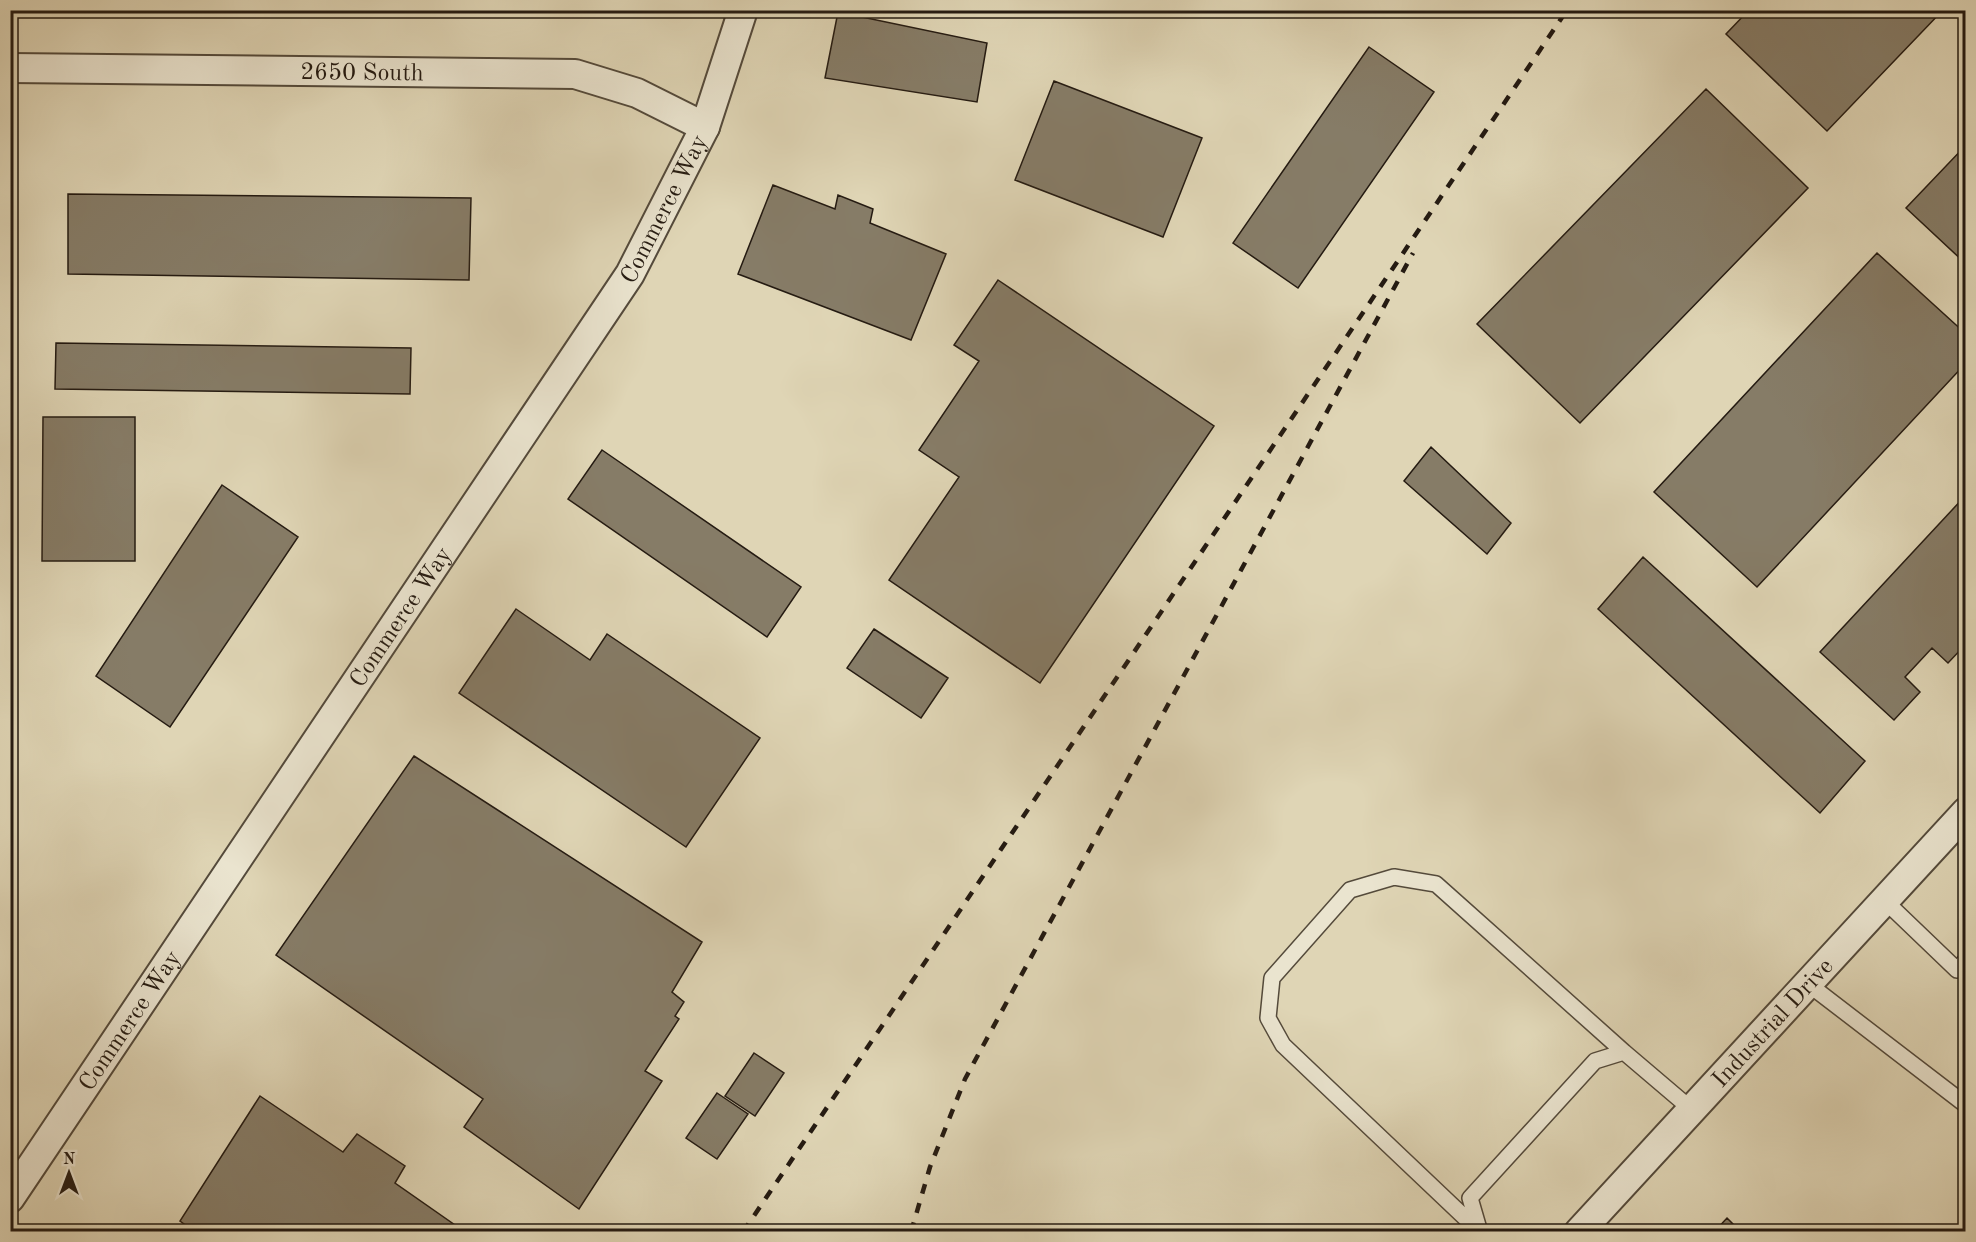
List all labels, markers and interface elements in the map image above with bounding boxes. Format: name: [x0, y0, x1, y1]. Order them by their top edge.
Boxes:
street label: 2650 South: [300, 61, 424, 86]
street label: Commerce Way: [617, 131, 713, 289]
street label: Commerce Way: [346, 543, 457, 692]
street label: Commerce Way: [75, 947, 186, 1096]
street label: Industrial Drive: [1709, 955, 1839, 1093]
north arrow: [39, 1143, 99, 1203]
text: N: [63, 1152, 76, 1168]

